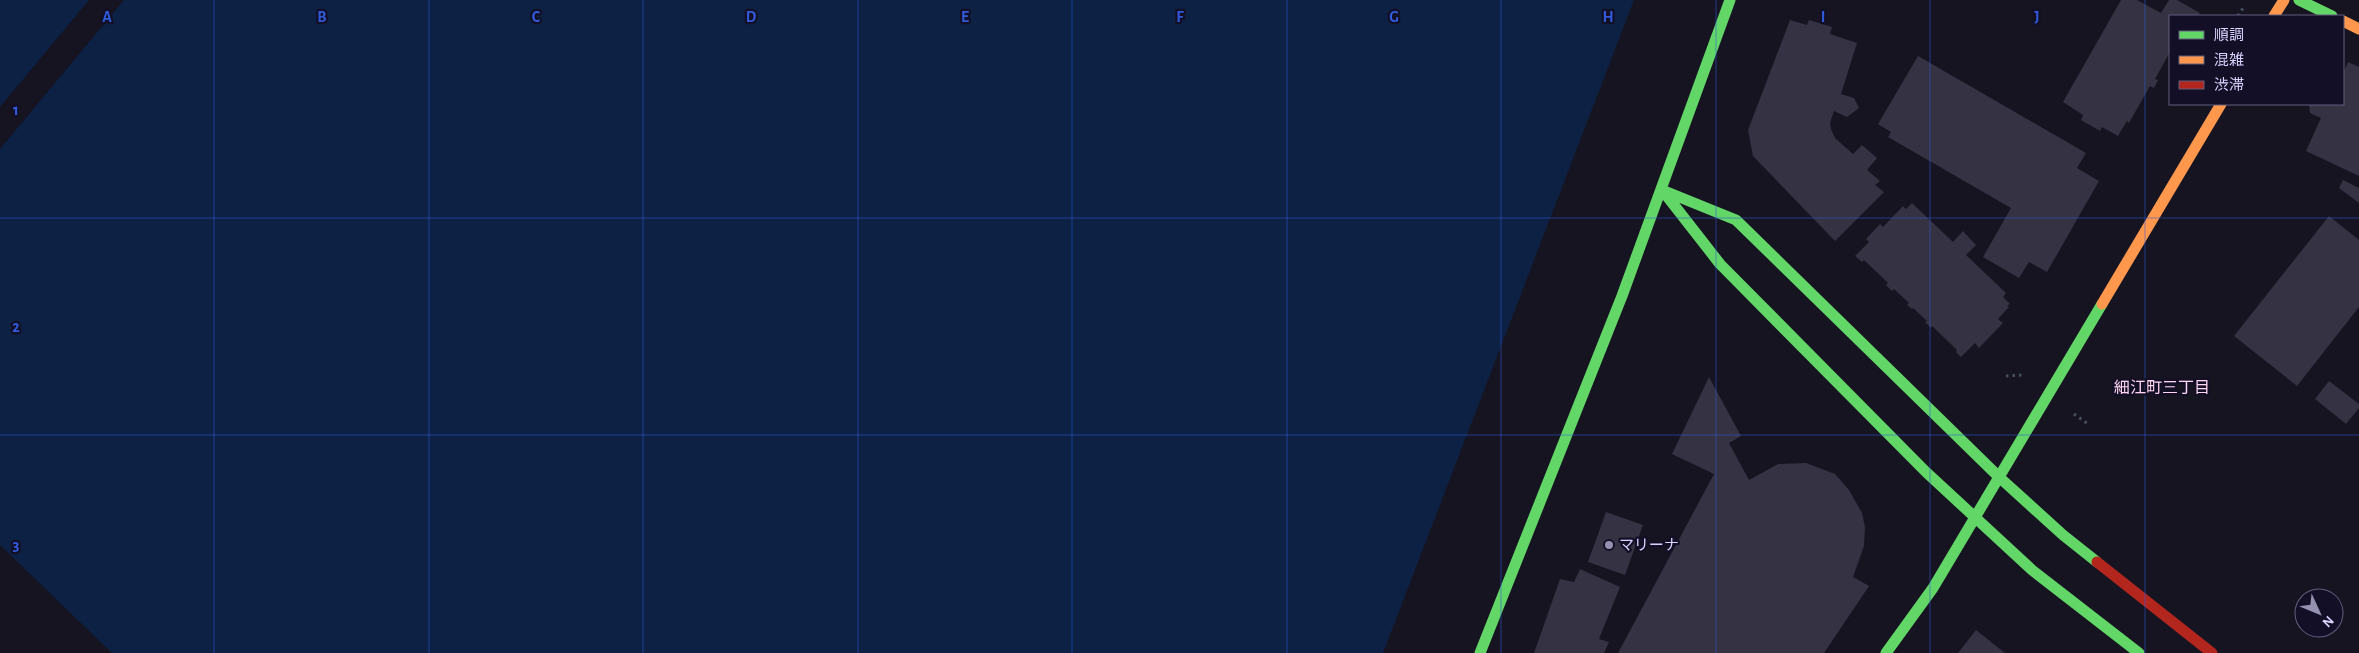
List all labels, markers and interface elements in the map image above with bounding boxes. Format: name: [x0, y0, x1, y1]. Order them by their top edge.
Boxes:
text: A: [102, 9, 112, 25]
text: B: [317, 9, 327, 25]
text: C: [532, 9, 541, 25]
text: D: [746, 9, 757, 25]
text: E: [961, 9, 969, 25]
text: F: [1176, 9, 1184, 25]
text: G: [1389, 9, 1399, 25]
text: H: [1602, 9, 1614, 25]
text: I: [1821, 9, 1825, 25]
text: J: [2034, 9, 2040, 25]
legend: [2169, 15, 2344, 105]
text: 順調: [2214, 28, 2244, 43]
text: 混雑: [2214, 52, 2244, 68]
text: 渋滞: [2214, 77, 2244, 93]
text: 1: [13, 102, 19, 118]
text: 2: [12, 319, 20, 335]
district label: 細江町三丁目: [2114, 379, 2210, 396]
text: 3: [13, 537, 20, 553]
place label: マリーナ: [1619, 538, 1679, 553]
marker: マリーナ: [1603, 539, 1615, 551]
north arrow: [2294, 588, 2344, 638]
text: N: [2319, 613, 2336, 630]

